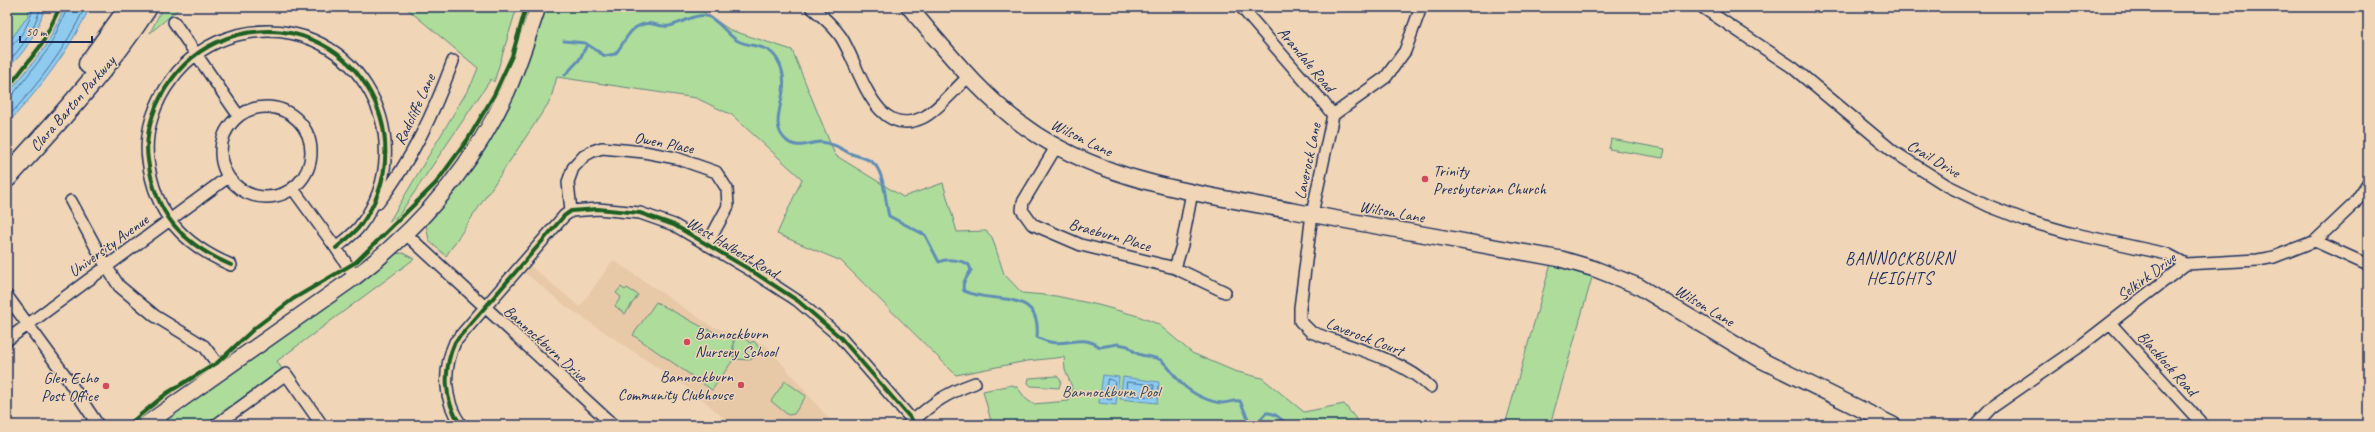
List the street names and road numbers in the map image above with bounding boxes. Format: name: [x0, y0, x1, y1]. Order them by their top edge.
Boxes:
street label: Arandale Road: [1273, 23, 1341, 98]
street label: Clara Barton Parkway: [26, 50, 121, 156]
street label: Radcliffe Lane: [390, 69, 441, 148]
street label: Wilson Lane: [1048, 115, 1117, 162]
street label: Laverock Lane: [1290, 120, 1326, 201]
street label: Owen Place: [632, 127, 697, 159]
street label: Crail Drive: [1903, 135, 1965, 183]
street label: Wilson Lane: [1358, 196, 1428, 228]
street label: University Avenue: [65, 209, 154, 282]
street label: West Halbert Road: [683, 213, 784, 284]
street label: Braeburn Place: [1066, 214, 1155, 257]
street label: Selkirk Drive: [2113, 247, 2181, 305]
street label: Wilson Lane: [1671, 280, 1739, 332]
street label: Bannockburn Drive: [499, 301, 593, 388]
street label: Laverock Court: [1323, 313, 1409, 362]
street label: Blacklock Road: [2133, 327, 2203, 402]

